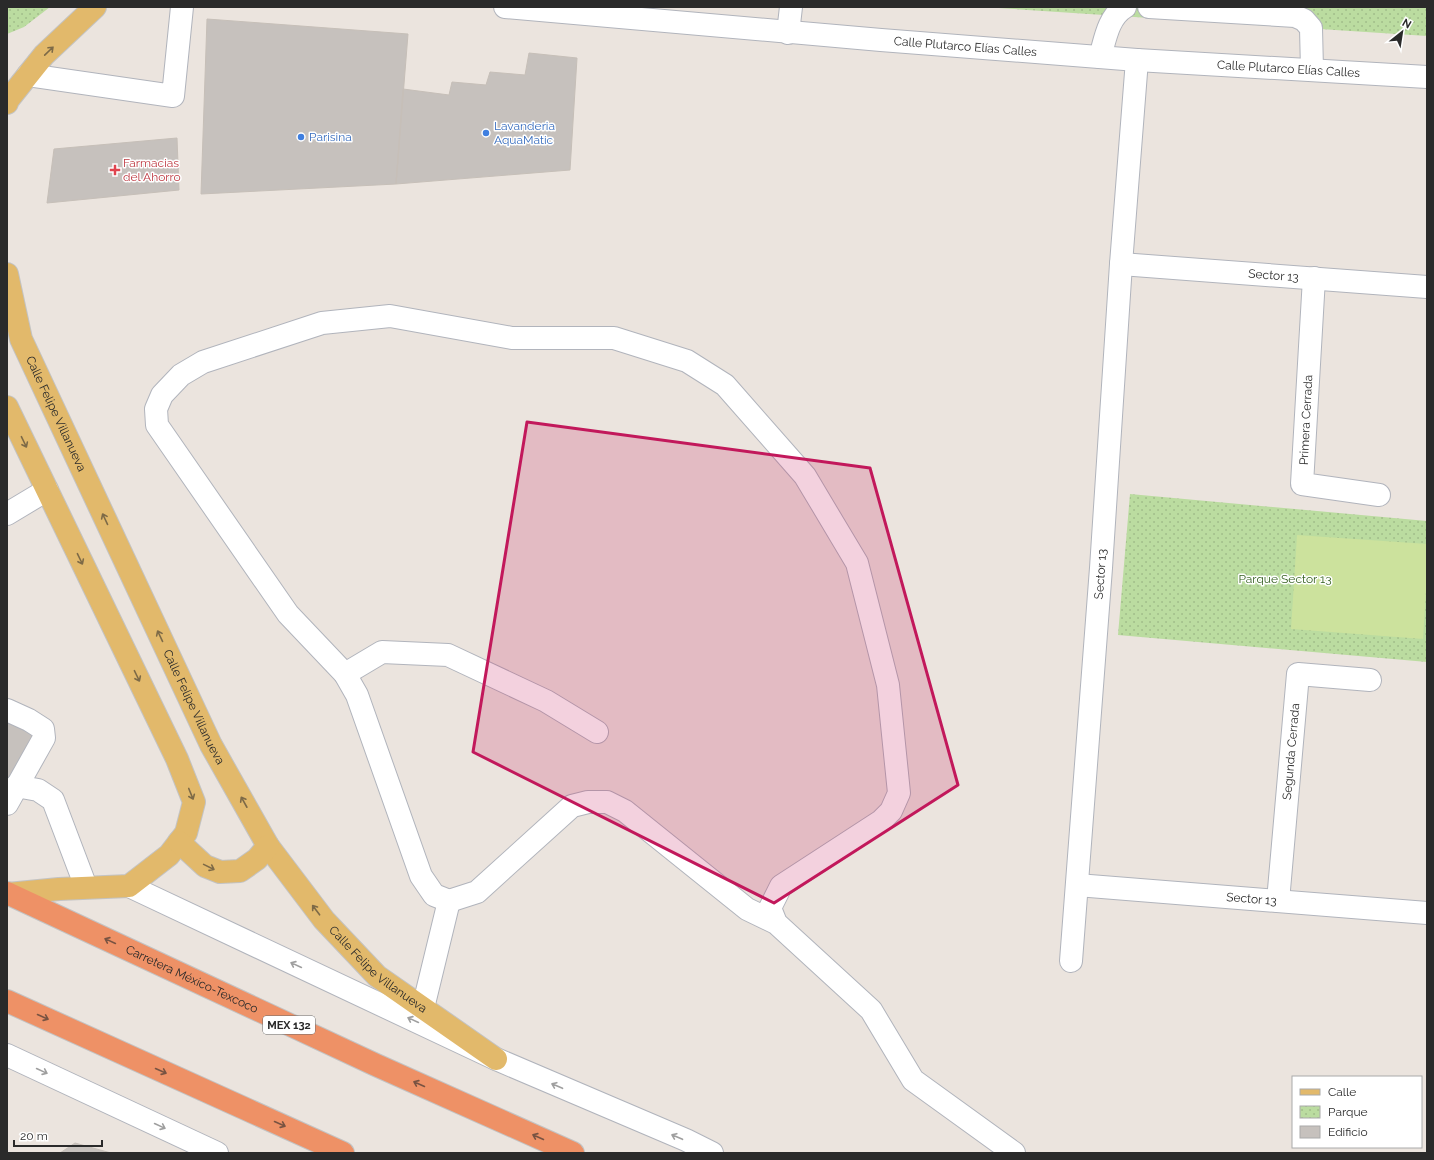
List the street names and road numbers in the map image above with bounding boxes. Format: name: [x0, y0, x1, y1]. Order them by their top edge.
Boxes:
street label: Calle Plutarco Elías Calles: [893, 34, 1038, 59]
street label: Calle Plutarco Elías Calles: [1217, 58, 1361, 80]
street label: Sector 13: [1248, 267, 1299, 284]
street label: Calle Felipe Villanueva: [23, 354, 89, 474]
street label: Primera Cerrada: [1297, 375, 1315, 465]
street label: Sector 13: [1092, 548, 1109, 600]
street label: Calle Felipe Villanueva: [160, 647, 228, 767]
street label: Segunda Cerrada: [1280, 703, 1302, 801]
street label: Sector 13: [1226, 890, 1277, 908]
street label: Calle Felipe Villanueva: [326, 923, 430, 1016]
street label: Carretera México-Texcoco: [123, 942, 260, 1016]
road number: MEX 132: [263, 1016, 315, 1034]

